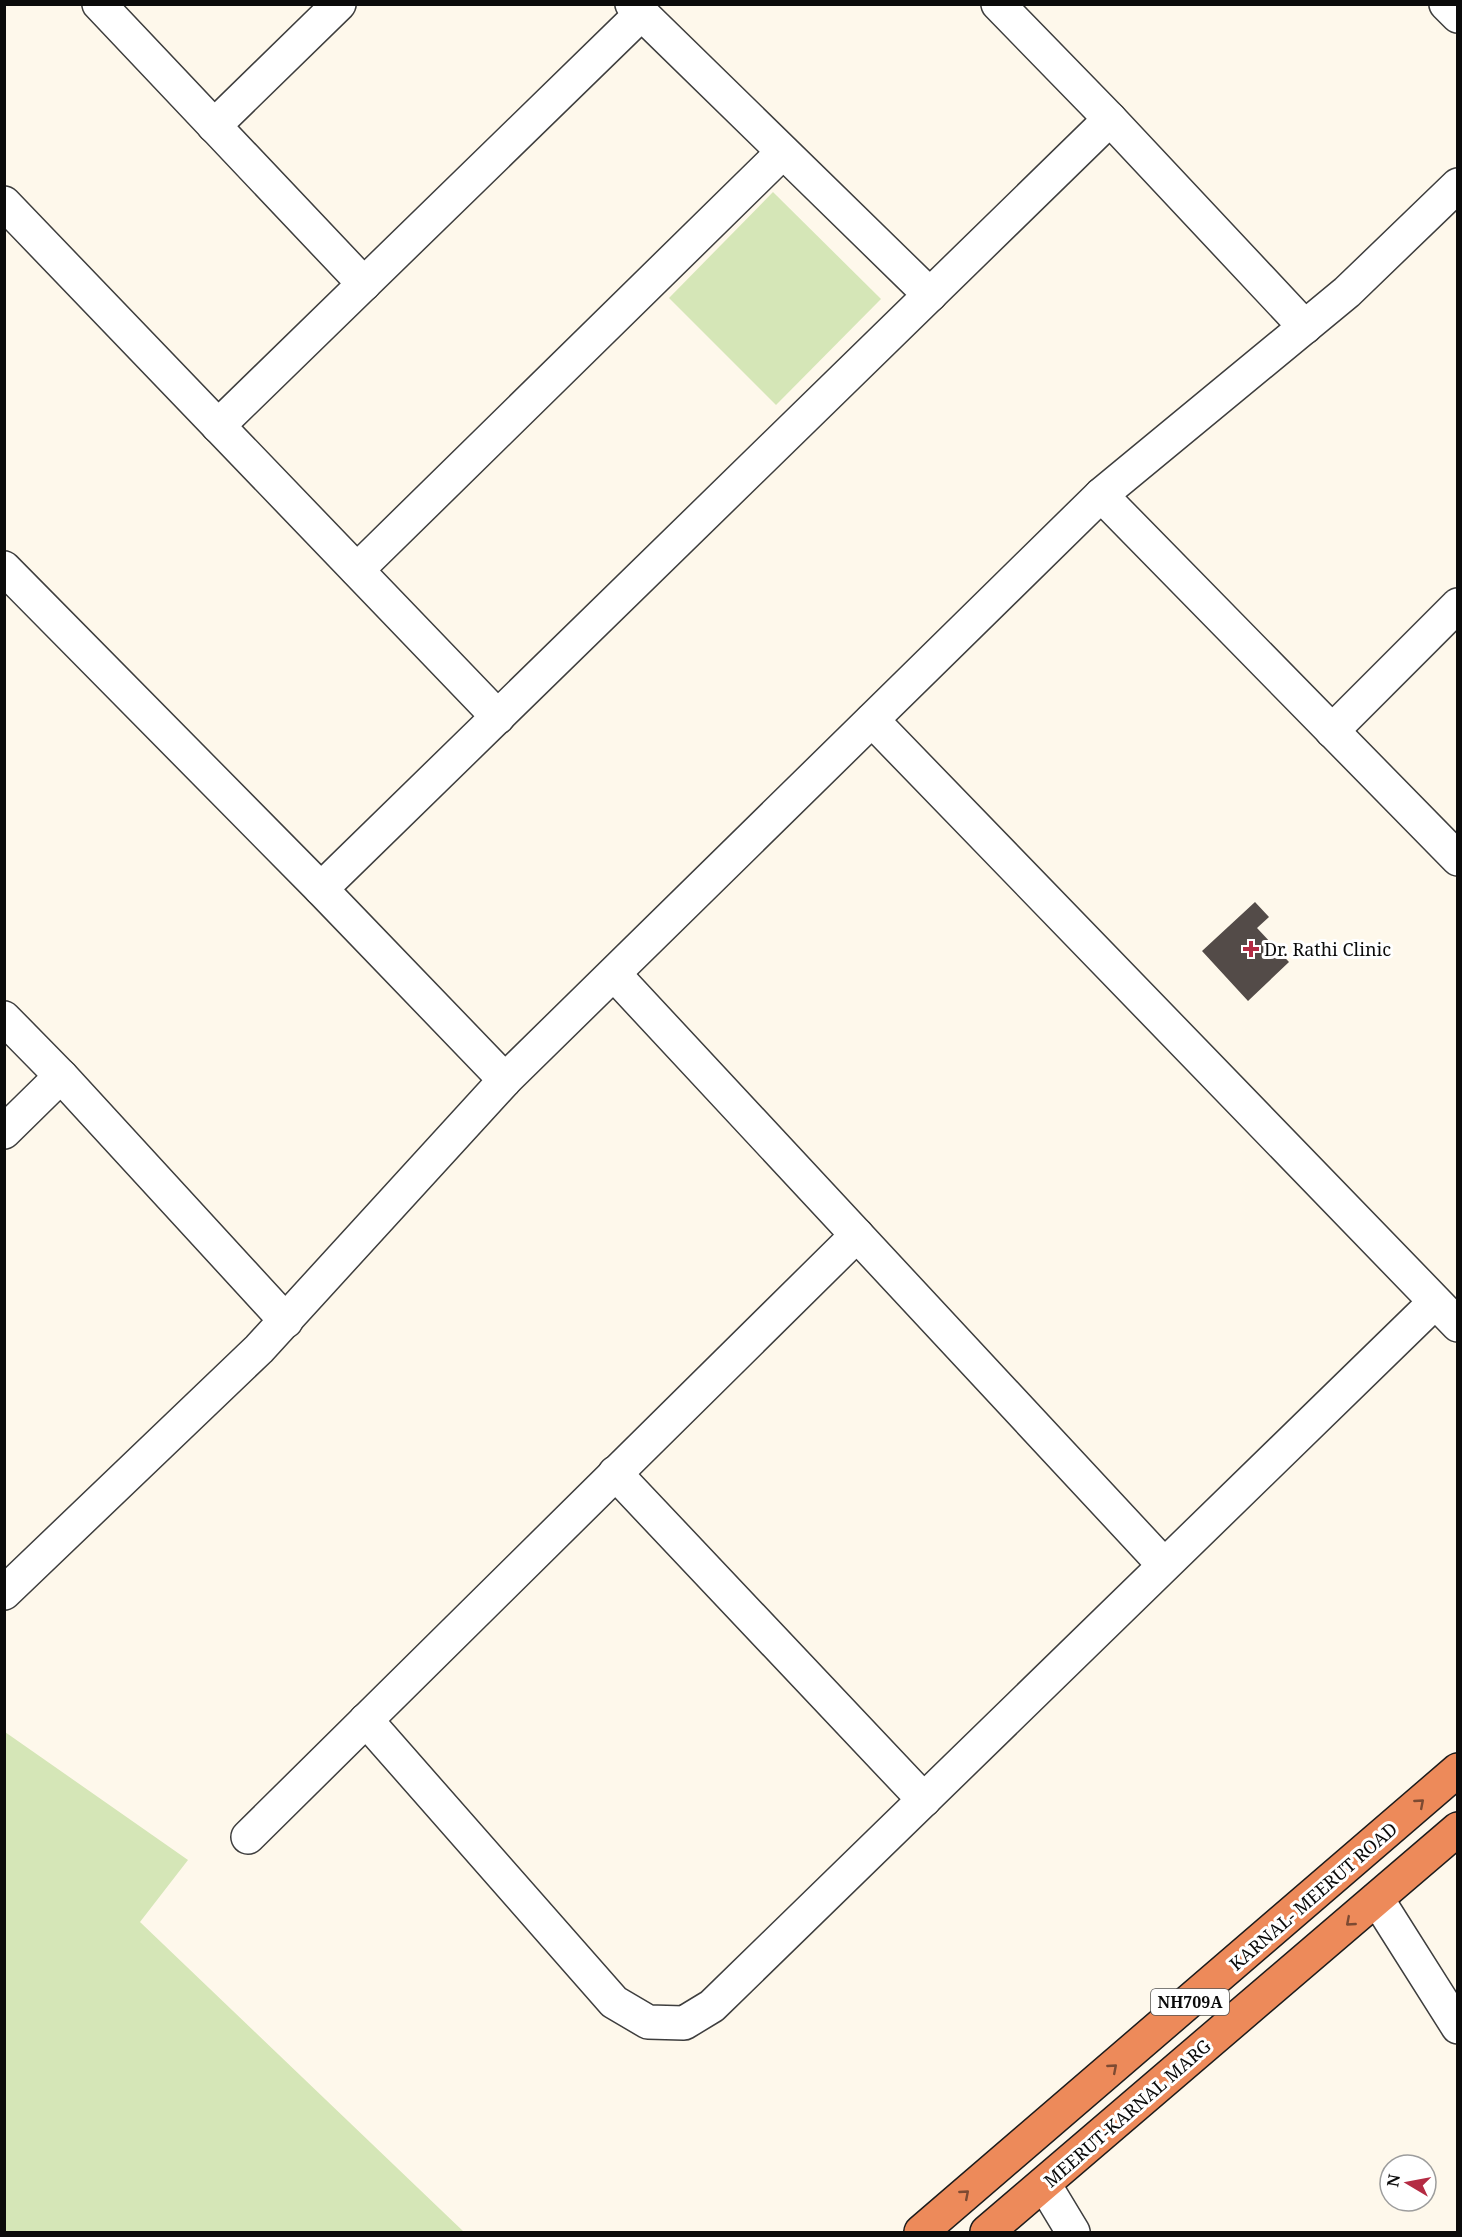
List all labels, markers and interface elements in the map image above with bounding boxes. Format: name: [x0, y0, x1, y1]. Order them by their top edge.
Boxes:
place label: Dr. Rathi Clinic: [1264, 937, 1391, 961]
marker: Dr. Rathi Clinic: [1242, 940, 1260, 958]
one-way arrow: [1413, 1799, 1424, 1810]
street label: KARNAL- MEERUT ROAD: [1224, 1816, 1402, 1976]
one-way arrow: [1346, 1915, 1357, 1926]
road number: NH709A: [1151, 1989, 1229, 2015]
street label: MEERUT-KARNAL MARG: [1038, 2034, 1216, 2192]
one-way arrow: [1106, 2064, 1117, 2075]
north arrow: [1378, 2153, 1438, 2213]
text: N: [1381, 2172, 1405, 2189]
one-way arrow: [958, 2191, 969, 2202]

